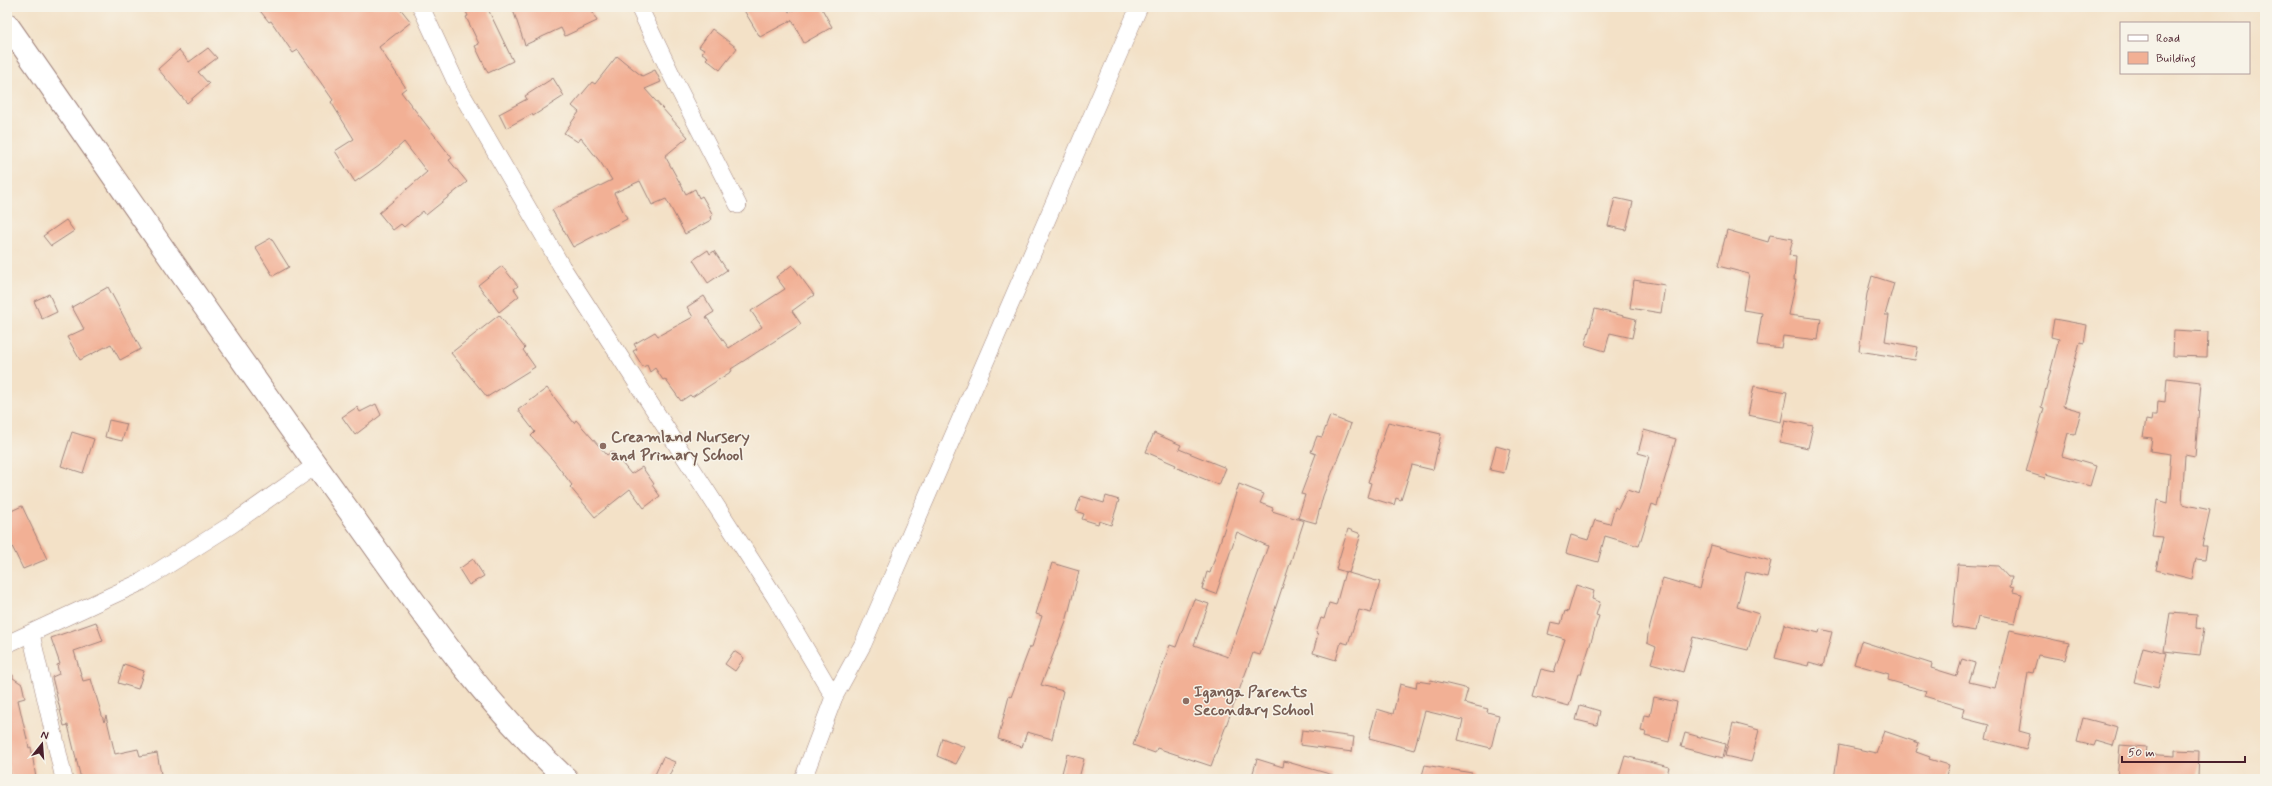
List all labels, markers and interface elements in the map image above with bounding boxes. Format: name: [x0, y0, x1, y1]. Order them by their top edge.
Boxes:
legend: [2120, 22, 2250, 74]
text: Road: [2156, 31, 2180, 47]
text: Building: [2156, 51, 2196, 68]
place label: Creamland Nursery and Primary School: [611, 427, 750, 466]
marker: Creamland Nursery and Primary School: [598, 441, 608, 451]
place label: Iganga Parents Secondary School: [1194, 682, 1314, 721]
marker: Iganga Parents Secondary School: [1181, 696, 1191, 706]
north arrow: [22, 724, 62, 764]
text: N: [39, 728, 50, 743]
scale bar: [2122, 738, 2245, 764]
text: 50 m: [2128, 745, 2155, 761]

